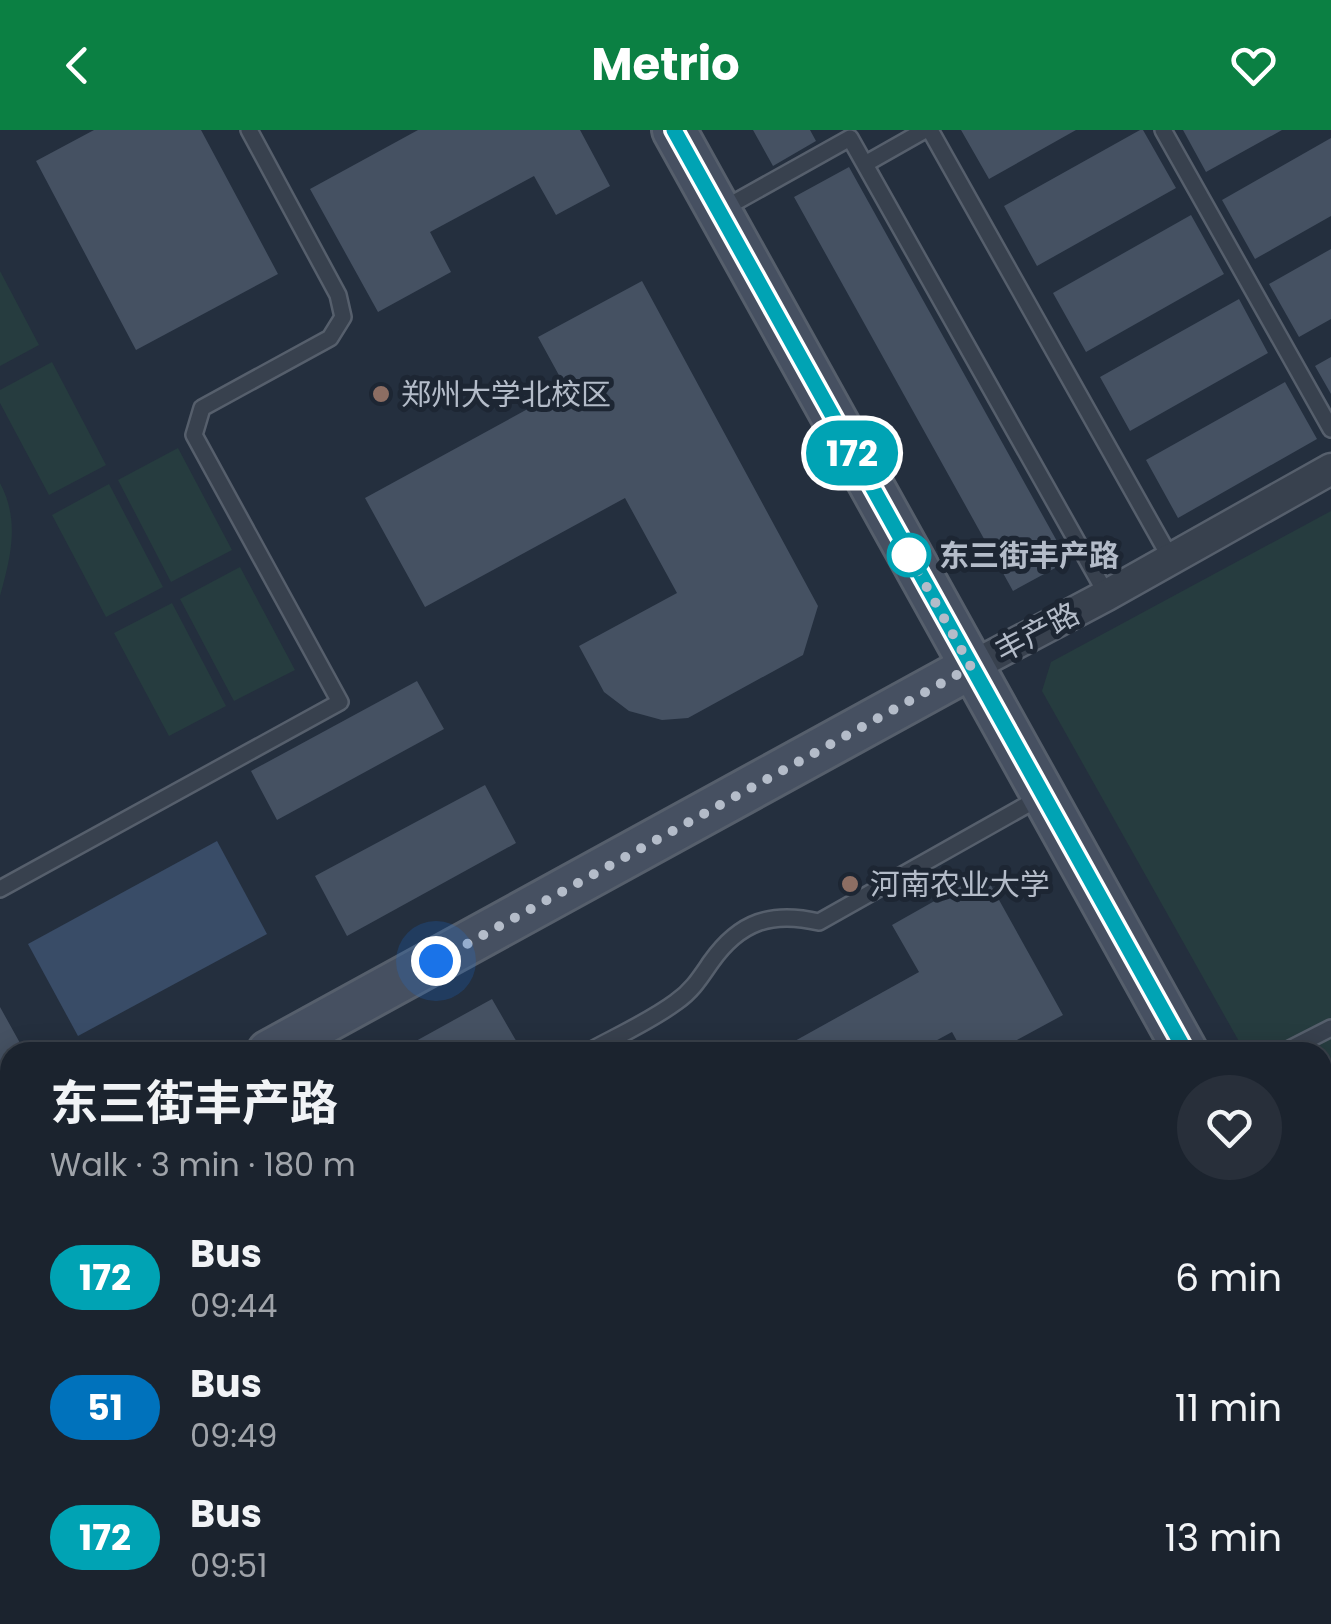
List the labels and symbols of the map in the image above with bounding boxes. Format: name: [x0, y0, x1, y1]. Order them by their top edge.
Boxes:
place label: 郑州大学北校区: [401, 373, 611, 416]
marker: 郑州大学北校区: [370, 383, 392, 405]
line badge: 172: [794, 420, 910, 486]
marker: 东三街丰产路: [888, 534, 930, 576]
place label: 东三街丰产路: [939, 534, 1119, 577]
street label: 丰产路: [987, 592, 1087, 672]
place label: 河南农业大学: [870, 863, 1050, 906]
marker: 河南农业大学: [839, 873, 861, 895]
your location: [411, 936, 461, 986]

